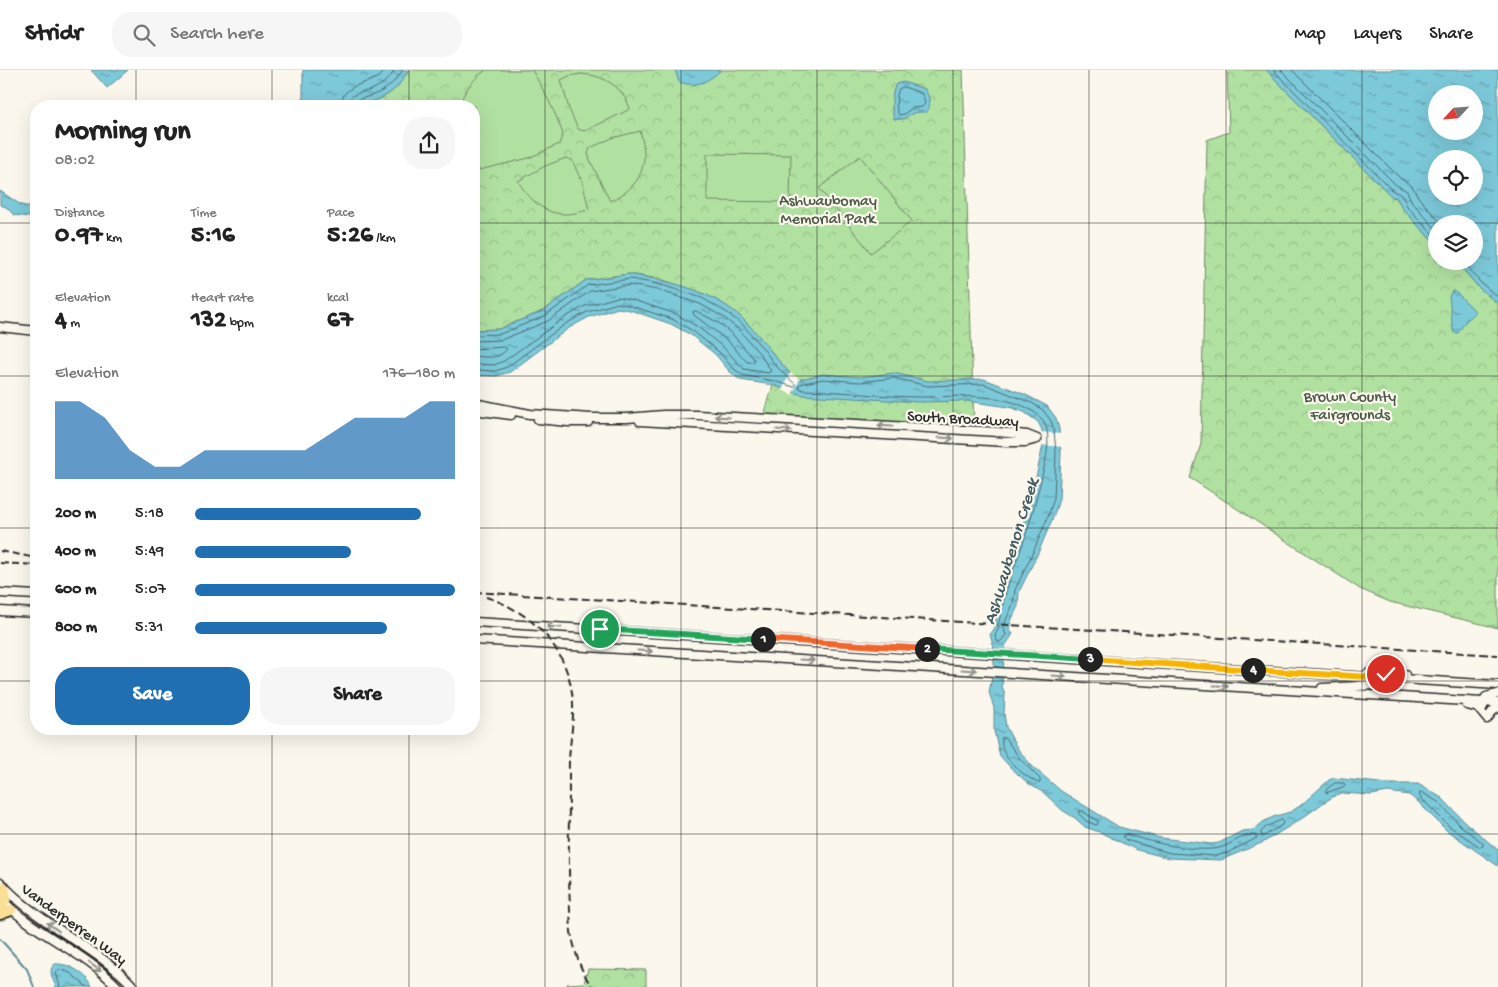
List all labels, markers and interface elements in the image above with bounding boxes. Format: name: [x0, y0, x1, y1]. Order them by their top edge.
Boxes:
search box: [112, 12, 462, 57]
text: Stridr: [25, 20, 82, 49]
icon: search: [130, 21, 158, 49]
text: Search here: [170, 23, 264, 46]
text: Map: [1294, 24, 1326, 45]
text: Layers: [1354, 24, 1401, 45]
text: Share: [1429, 24, 1473, 45]
north arrow: [1428, 85, 1482, 140]
map controls: [1428, 85, 1483, 270]
text: Morning run: [55, 116, 190, 149]
button: share: [403, 117, 455, 169]
button: locate: [1428, 150, 1483, 205]
text: 08:02: [55, 152, 95, 171]
park label: Ashwaubomay Memorial Park: [779, 193, 877, 230]
text: Distance: [55, 205, 104, 222]
text: Time: [191, 205, 217, 222]
text: Pace: [327, 205, 354, 222]
button: layers: [1428, 215, 1483, 270]
text: 0.97: [55, 222, 103, 251]
text: 5:16: [191, 222, 235, 251]
text: 5:26: [327, 222, 373, 251]
text: km: [103, 230, 122, 247]
text: /km: [373, 230, 396, 247]
text: Elevation: [55, 290, 111, 307]
text: Heart rate: [191, 290, 254, 307]
text: kcal: [327, 290, 349, 307]
text: 4: [55, 307, 67, 336]
text: 132: [191, 307, 226, 336]
text: 67: [327, 307, 353, 336]
text: m: [67, 315, 80, 332]
text: bpm: [226, 315, 254, 332]
text: Elevation: [55, 365, 119, 384]
text: 176–180 m: [383, 365, 455, 384]
park label: Brown County Fairgrounds: [1303, 389, 1396, 426]
street label: South Broadway: [907, 408, 1019, 433]
one-way arrow: [715, 412, 731, 422]
one-way arrow: [877, 422, 893, 431]
one-way arrow: [775, 425, 791, 434]
one-way arrow: [938, 434, 954, 443]
water label: Ashwaubenon Creek: [980, 474, 1045, 627]
text: 200 m: [55, 505, 96, 524]
text: 5:18: [135, 505, 164, 524]
text: 400 m: [55, 543, 96, 562]
text: 5:49: [135, 543, 164, 562]
text: 600 m: [55, 581, 96, 600]
text: 5:07: [135, 581, 166, 600]
pin: [579, 608, 621, 650]
icon: arrive: [586, 615, 614, 643]
text: 800 m: [55, 619, 97, 638]
text: 5:31: [135, 619, 163, 638]
one-way arrow: [546, 622, 562, 631]
pin: 1: [750, 626, 776, 652]
text: 1: [761, 631, 766, 648]
pin: 2: [914, 636, 940, 662]
text: 2: [924, 641, 931, 658]
one-way arrow: [636, 646, 652, 655]
pin: 3: [1078, 646, 1102, 672]
text: 3: [1087, 651, 1094, 668]
pin: [1365, 653, 1407, 695]
one-way arrow: [799, 656, 815, 665]
pin: 4: [1240, 658, 1266, 682]
icon: check: [1372, 660, 1400, 688]
text: 4: [1250, 662, 1257, 679]
one-way arrow: [961, 666, 977, 675]
button: Save: [55, 667, 250, 725]
button: Share: [260, 667, 455, 725]
one-way arrow: [1051, 671, 1067, 680]
one-way arrow: [1213, 682, 1229, 691]
street label: Vanderperren Way: [16, 880, 130, 971]
one-way arrow: [47, 922, 61, 932]
one-way arrow: [88, 962, 102, 972]

